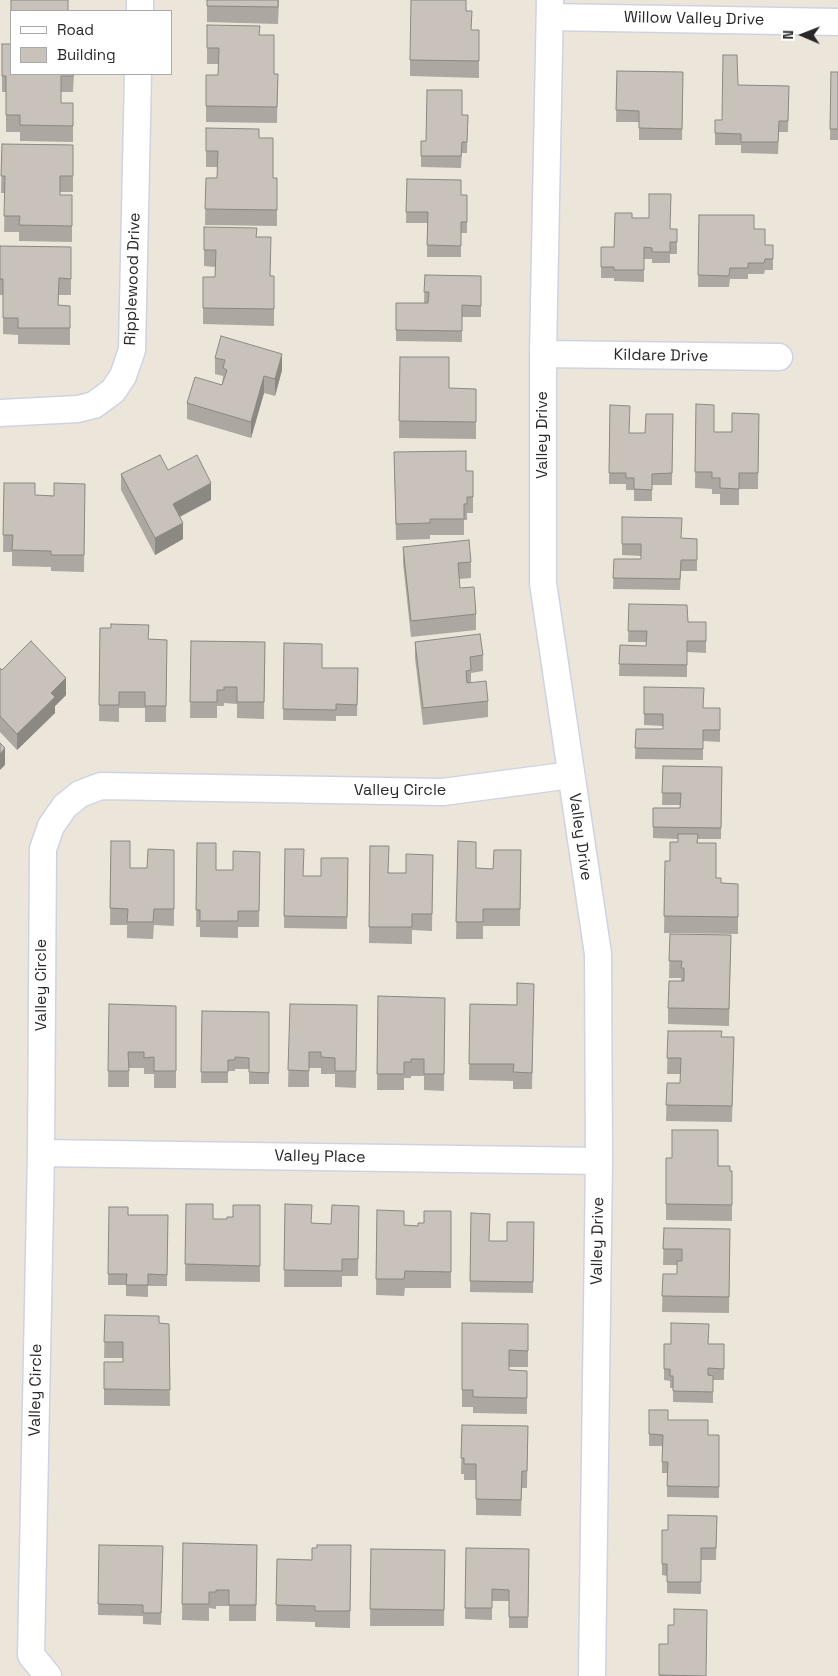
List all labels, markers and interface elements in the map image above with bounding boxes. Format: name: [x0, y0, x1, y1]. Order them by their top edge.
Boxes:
street label: Willow Valley Drive: [624, 8, 764, 30]
legend: [10, 10, 172, 75]
north arrow: [778, 10, 828, 60]
text: Road: [57, 20, 94, 39]
text: N: [779, 30, 797, 40]
text: Building: [57, 45, 116, 64]
street label: Ripplewood Drive: [121, 212, 145, 346]
street label: Kildare Drive: [613, 346, 709, 366]
street label: Valley Drive: [533, 391, 553, 479]
street label: Valley Circle: [354, 781, 446, 801]
street label: Valley Drive: [564, 792, 596, 882]
street label: Valley Circle: [32, 939, 52, 1031]
street label: Valley Place: [274, 1147, 366, 1167]
street label: Valley Drive: [588, 1197, 608, 1285]
street label: Valley Circle: [26, 1344, 46, 1436]

